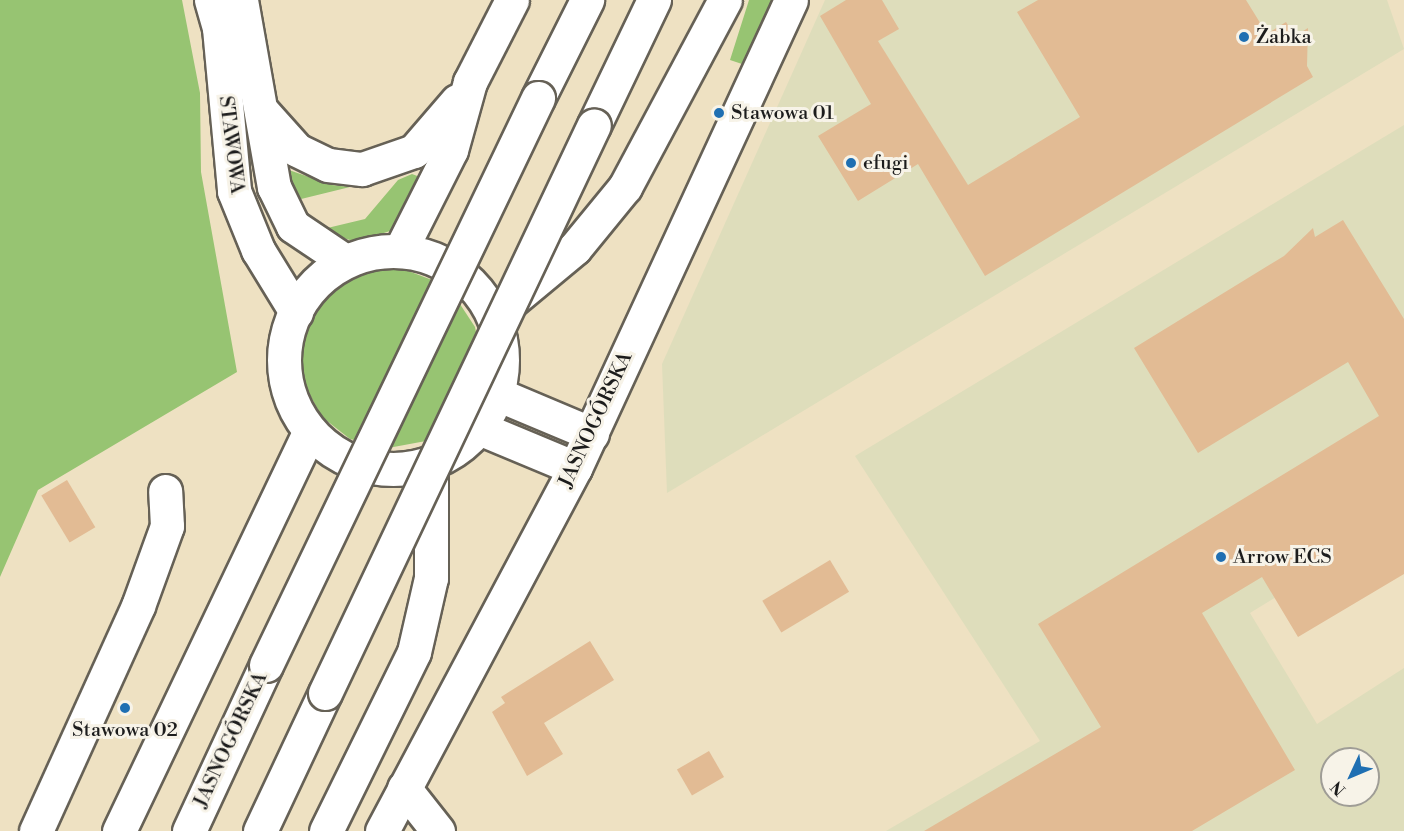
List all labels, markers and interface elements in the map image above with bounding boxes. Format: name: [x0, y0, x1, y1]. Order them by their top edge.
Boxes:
place label: Żabka: [1256, 25, 1312, 49]
marker: Żabka: [1237, 30, 1251, 44]
street label: STAWOWA: [213, 95, 249, 195]
place label: Stawowa 01: [731, 101, 834, 125]
marker: Stawowa 01: [712, 106, 726, 120]
place label: efugi: [863, 151, 909, 175]
marker: efugi: [844, 156, 858, 170]
street label: JASNOGÓRSKA: [554, 348, 638, 492]
place label: Arrow ECS: [1233, 545, 1332, 569]
marker: Arrow ECS: [1214, 550, 1228, 564]
street label: JASNOGÓRSKA: [189, 668, 273, 812]
marker: Stawowa 02: [118, 701, 132, 715]
place label: Stawowa 02: [72, 718, 178, 742]
north arrow: [1320, 747, 1380, 807]
text: N: [1327, 777, 1350, 800]

